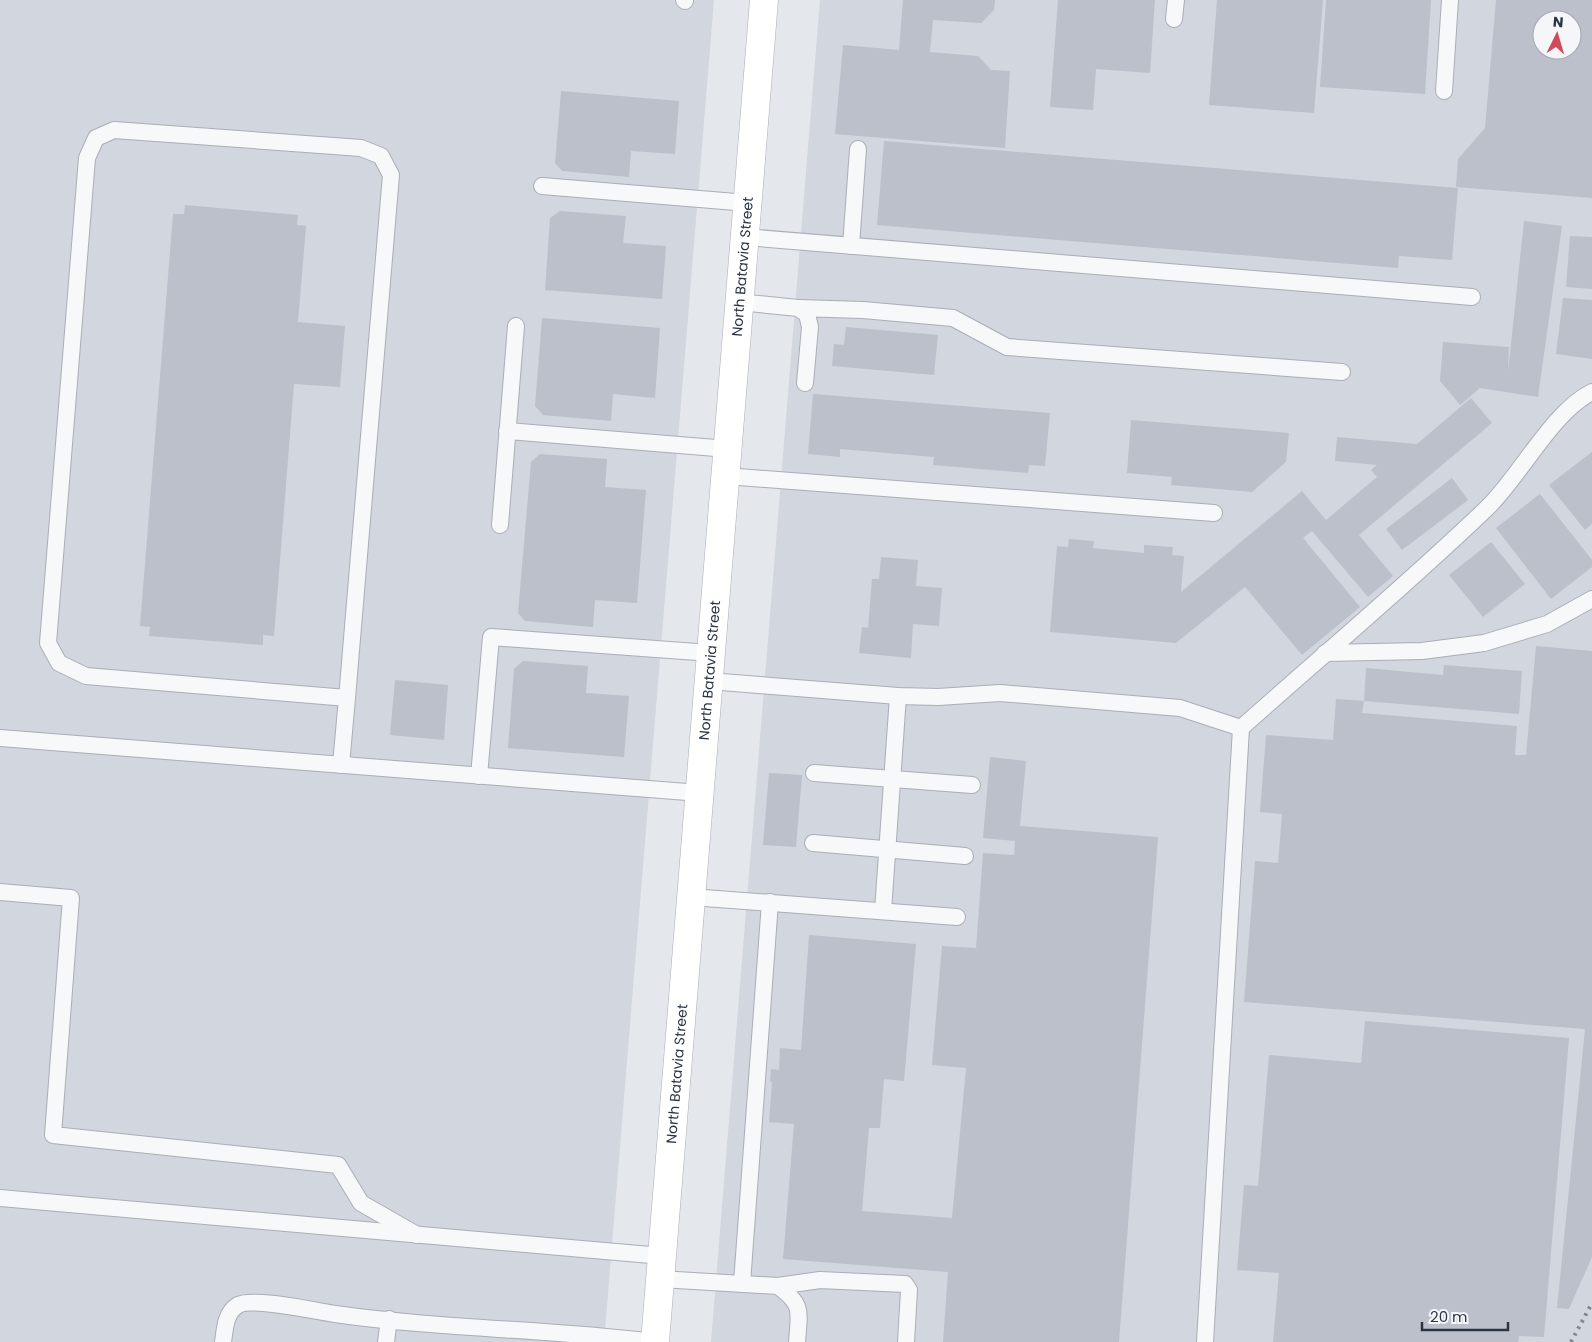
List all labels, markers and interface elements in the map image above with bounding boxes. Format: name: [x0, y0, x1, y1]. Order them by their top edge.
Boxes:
north arrow: [1532, 10, 1582, 60]
text: N: [1552, 12, 1564, 32]
street label: North Batavia Street: [727, 196, 758, 337]
street label: North Batavia Street: [694, 600, 725, 741]
street label: North Batavia Street: [661, 1003, 692, 1145]
scale bar: [1422, 1300, 1508, 1332]
text: 20 m: [1430, 1306, 1468, 1327]

